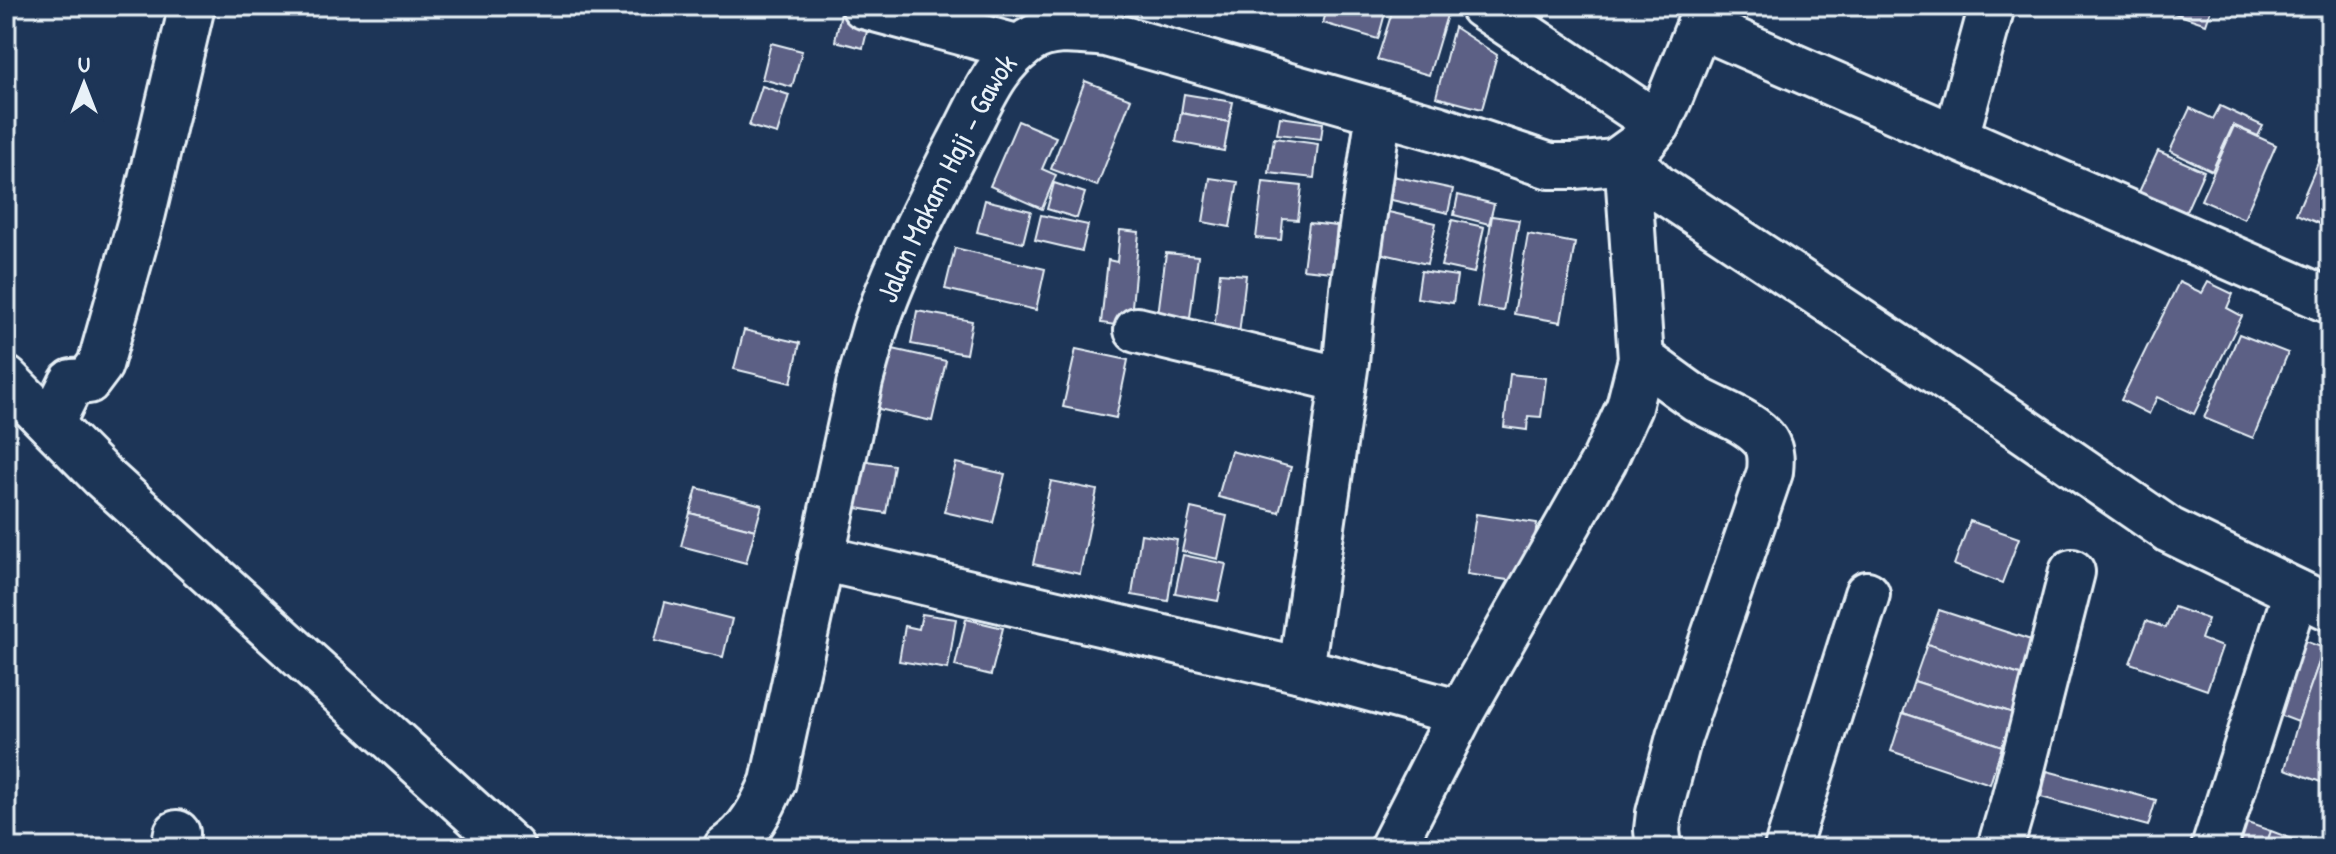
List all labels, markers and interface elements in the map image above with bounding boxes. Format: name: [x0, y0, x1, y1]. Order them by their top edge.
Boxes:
north arrow: [44, 44, 124, 124]
street label: Jalan Makam Haji - Gawok: [866, 44, 1025, 308]
text: U: [78, 49, 90, 79]

